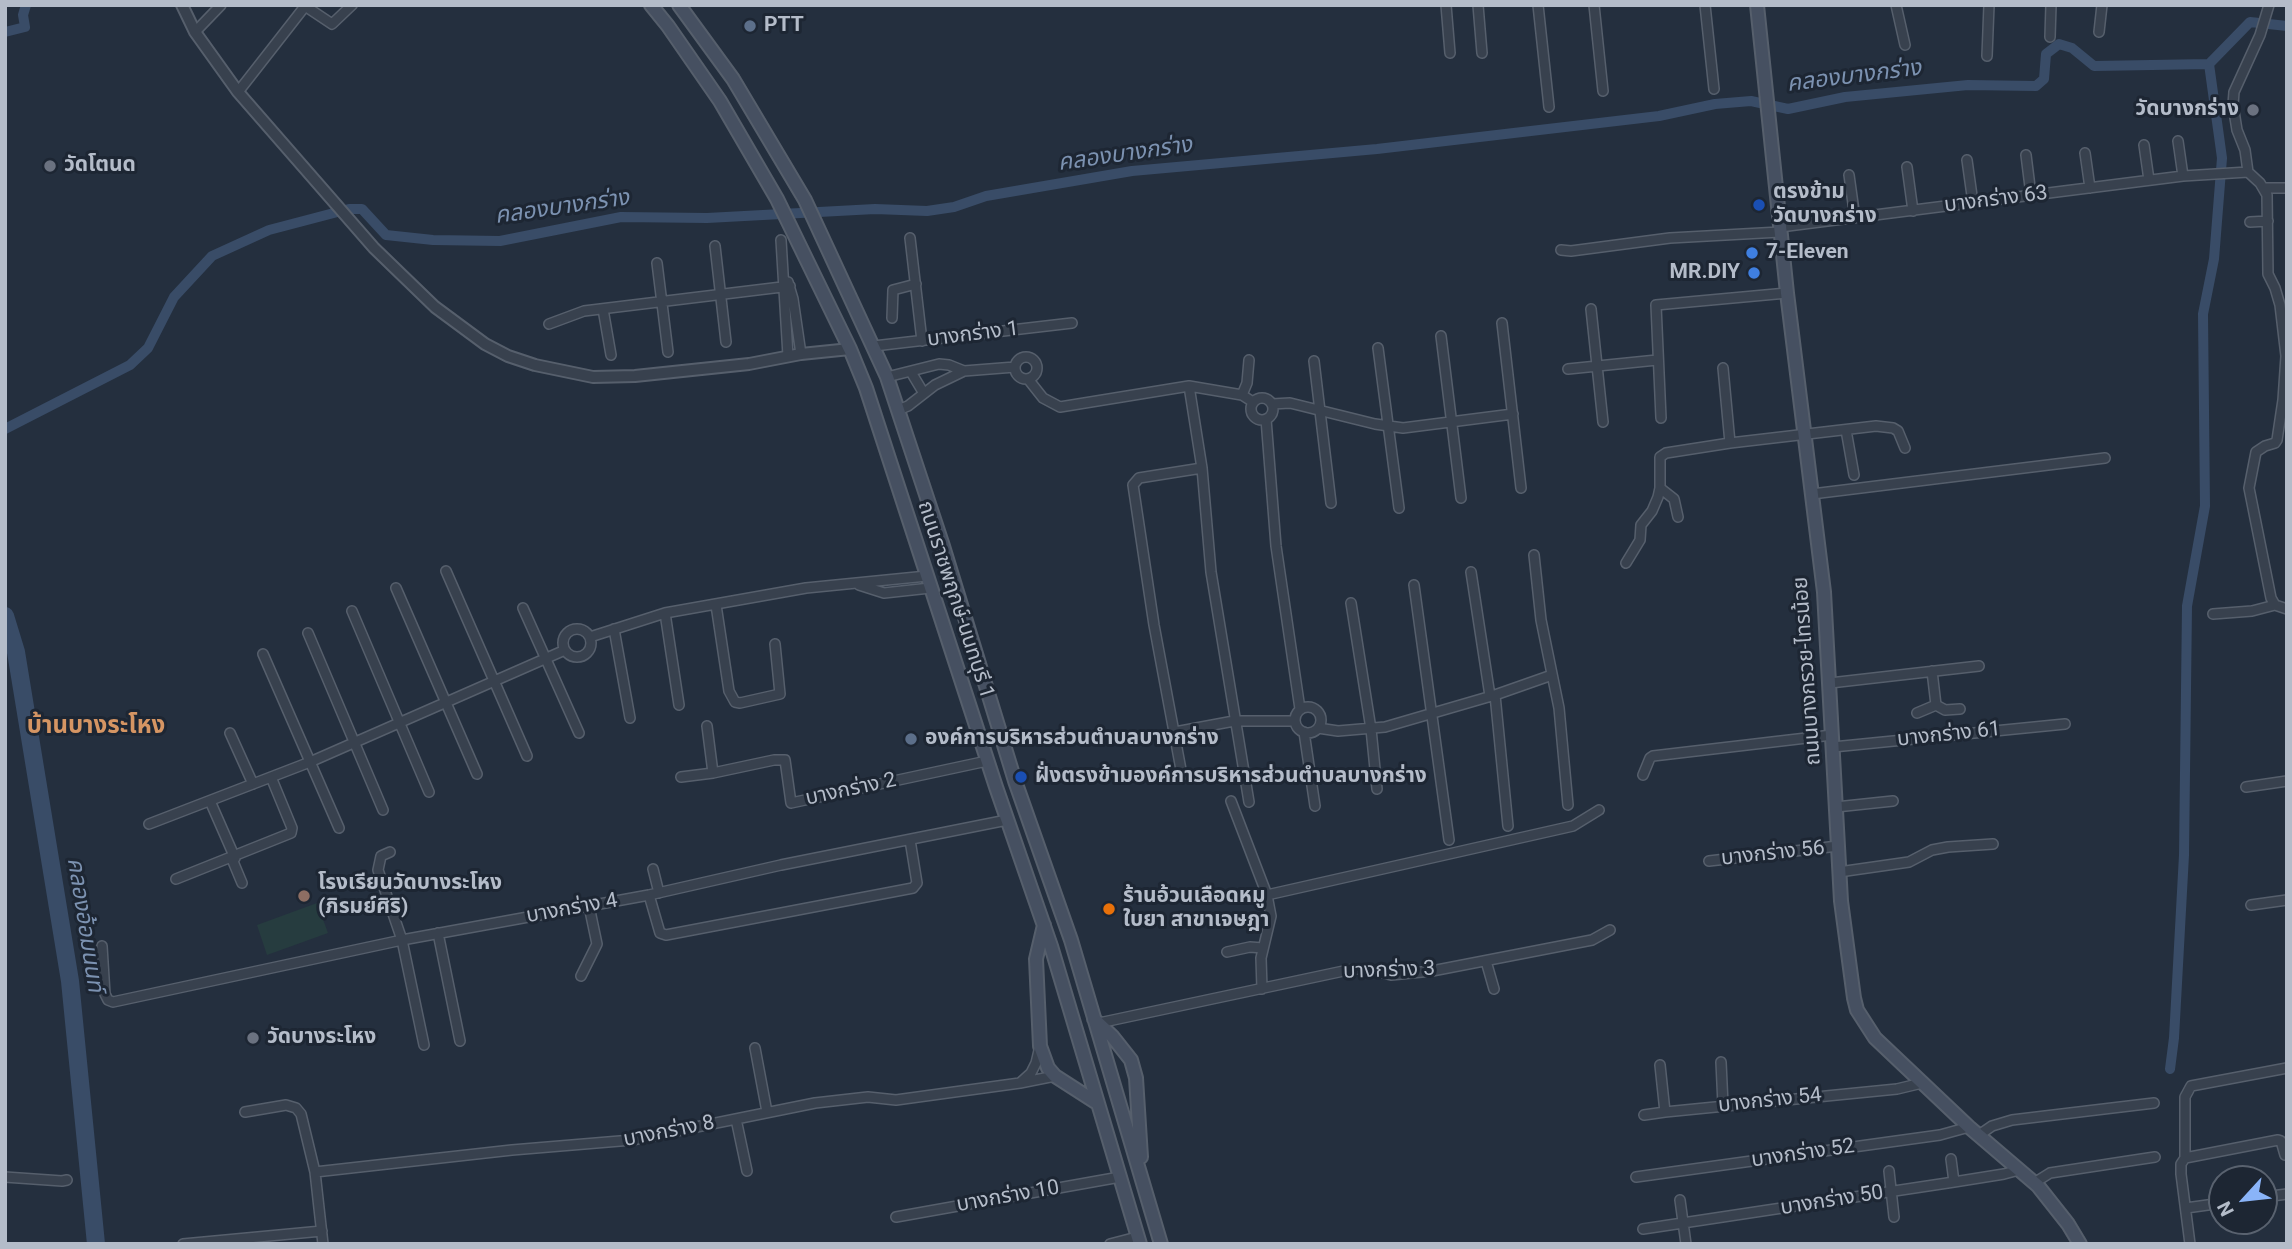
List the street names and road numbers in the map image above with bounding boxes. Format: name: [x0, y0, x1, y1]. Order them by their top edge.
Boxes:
street label: บางกร่าง 63: [1943, 181, 2049, 219]
street label: บางกร่าง 1: [926, 317, 1020, 353]
street label: ถนนราชพฤกษ์-นนทบุรี 1: [911, 498, 999, 702]
street label: ถนนบางกรวย-ไทรน้อย: [1789, 576, 1827, 766]
street label: บางกร่าง 61: [1896, 717, 2002, 753]
street label: บางกร่าง 2: [803, 768, 899, 812]
street label: บางกร่าง 56: [1720, 836, 1826, 872]
street label: บางกร่าง 4: [524, 889, 620, 929]
street label: บางกร่าง 3: [1343, 957, 1435, 985]
street label: บางกร่าง 54: [1717, 1083, 1823, 1119]
street label: บางกร่าง 8: [621, 1111, 717, 1153]
street label: บางกร่าง 52: [1750, 1134, 1856, 1174]
street label: บางกร่าง 10: [955, 1176, 1061, 1218]
street label: บางกร่าง 50: [1779, 1180, 1885, 1222]

